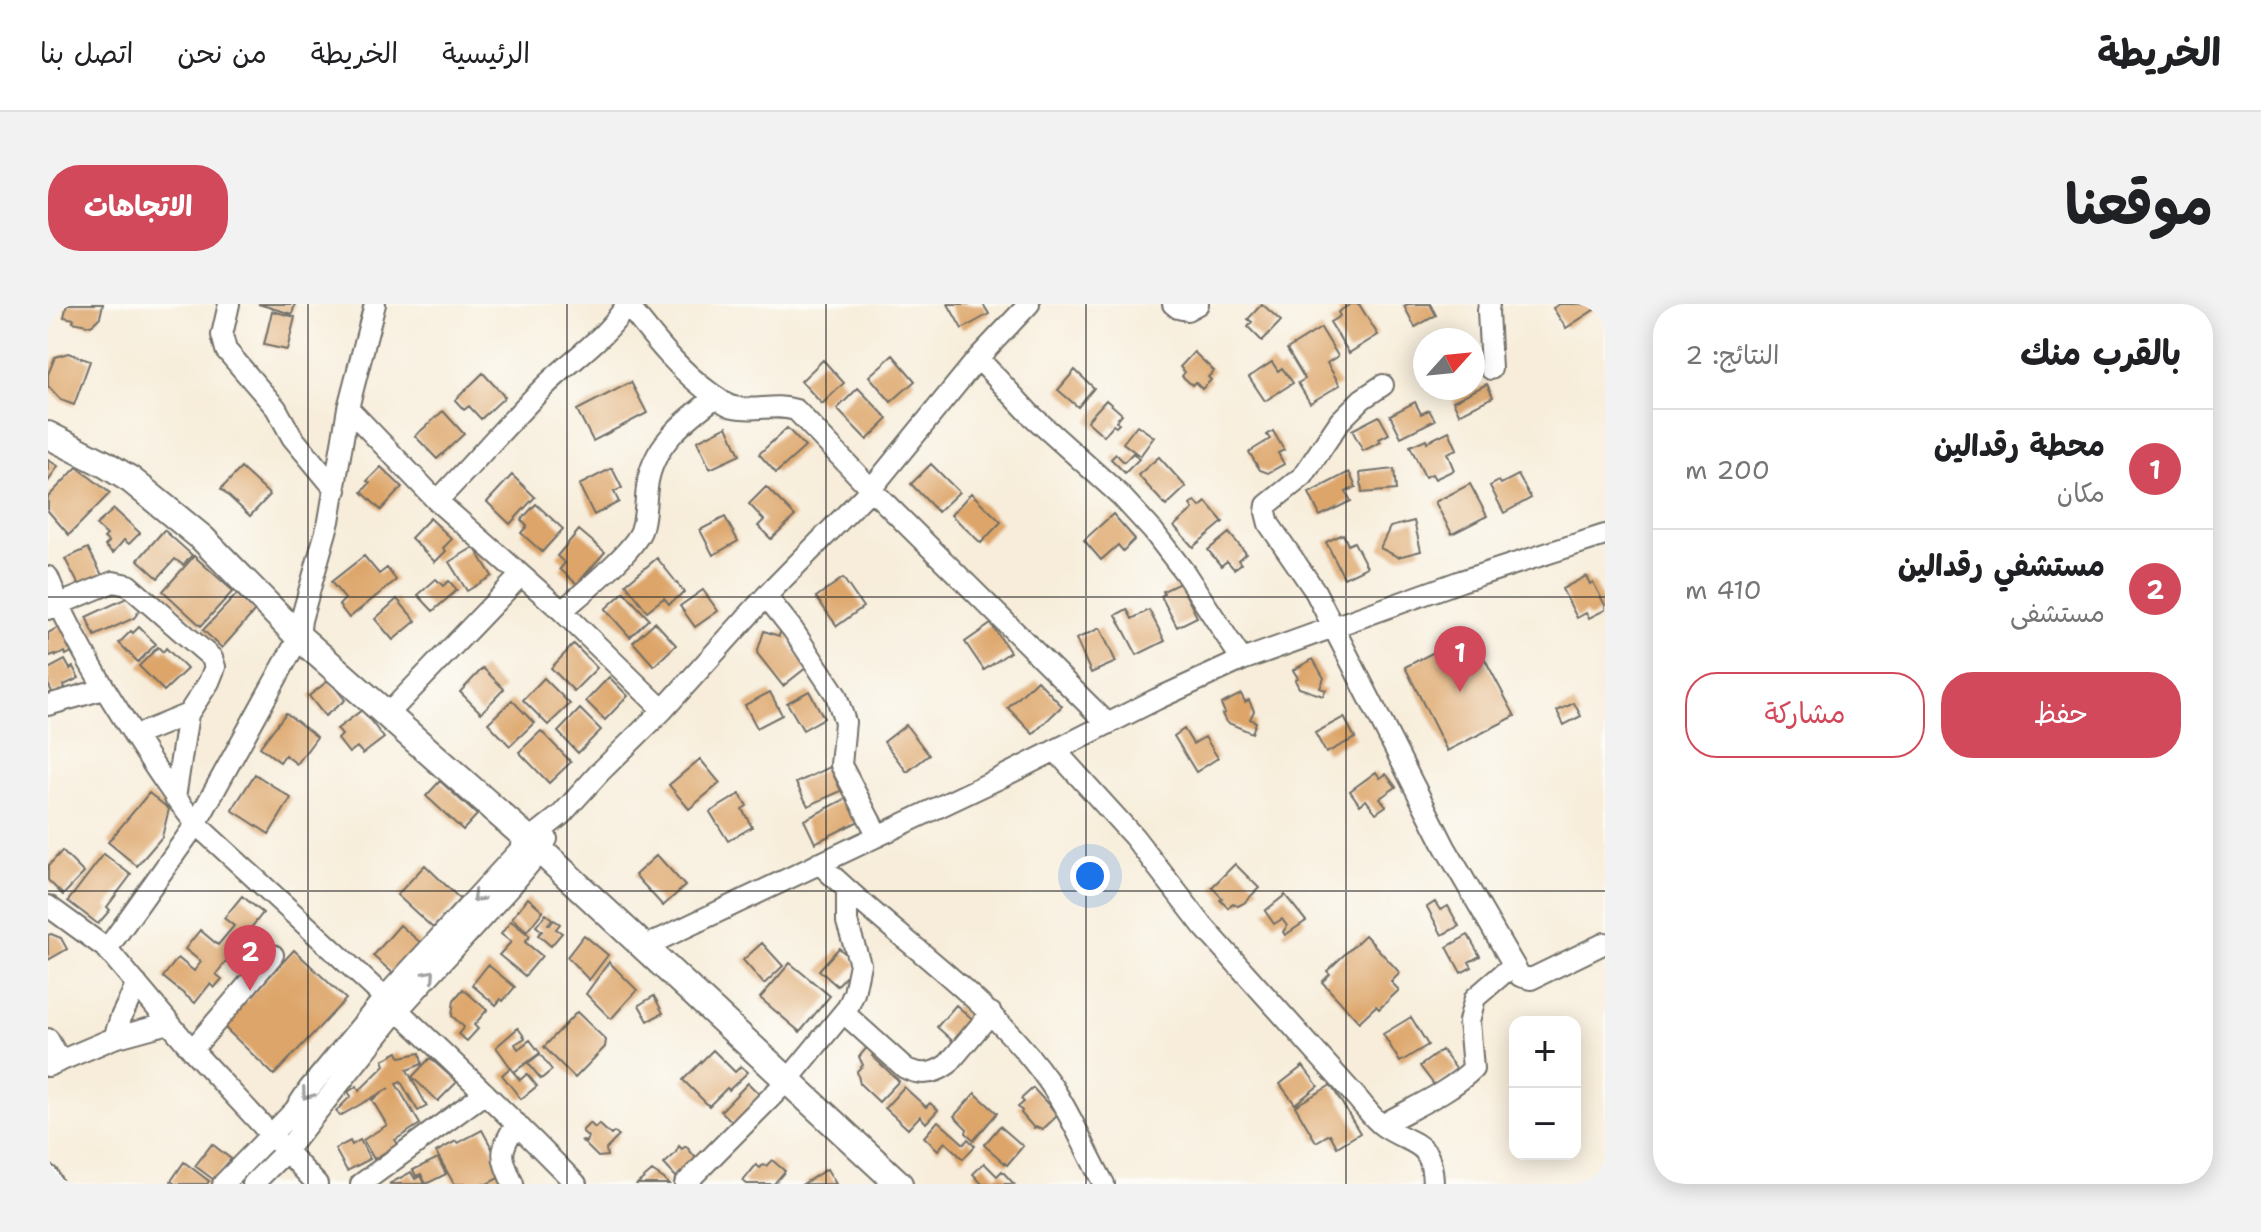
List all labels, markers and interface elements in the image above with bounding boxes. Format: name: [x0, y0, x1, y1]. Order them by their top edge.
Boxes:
text: الخريطة: [2097, 27, 2221, 78]
text: اتصل بنا: [40, 34, 133, 72]
text: من نحن: [177, 34, 267, 72]
text: الخريطة: [311, 34, 398, 72]
text: الرئيسية: [442, 34, 530, 72]
button: الاتجاهات: [48, 165, 228, 251]
text: موقعنا: [2065, 167, 2213, 242]
north arrow: [1413, 328, 1485, 400]
text: بالقرب منك: [2020, 330, 2181, 376]
text: النتائج: 2: [1685, 337, 1779, 372]
text: محطة رقدالين: [1934, 425, 2105, 466]
text: 200 m: [1685, 452, 1770, 487]
text: 1: [2149, 452, 2161, 487]
text: مكان: [2057, 475, 2105, 510]
text: مستشفي رقدالين: [1898, 545, 2105, 586]
text: 410 m: [1685, 572, 1762, 607]
text: 2: [2146, 572, 2164, 607]
text: مستشفى: [2010, 595, 2105, 630]
pin: 1: [1434, 626, 1486, 692]
button: مشاركة: [1685, 672, 1925, 758]
button: حفظ: [1941, 672, 2181, 758]
your location: [1070, 856, 1110, 896]
one-way arrow: [471, 888, 486, 902]
pin: 2: [224, 925, 276, 991]
one-way arrow: [420, 969, 435, 984]
map controls: [1509, 1016, 1581, 1160]
button: +: [1509, 1016, 1581, 1088]
one-way arrow: [302, 1085, 316, 1099]
button: −: [1509, 1088, 1581, 1160]

